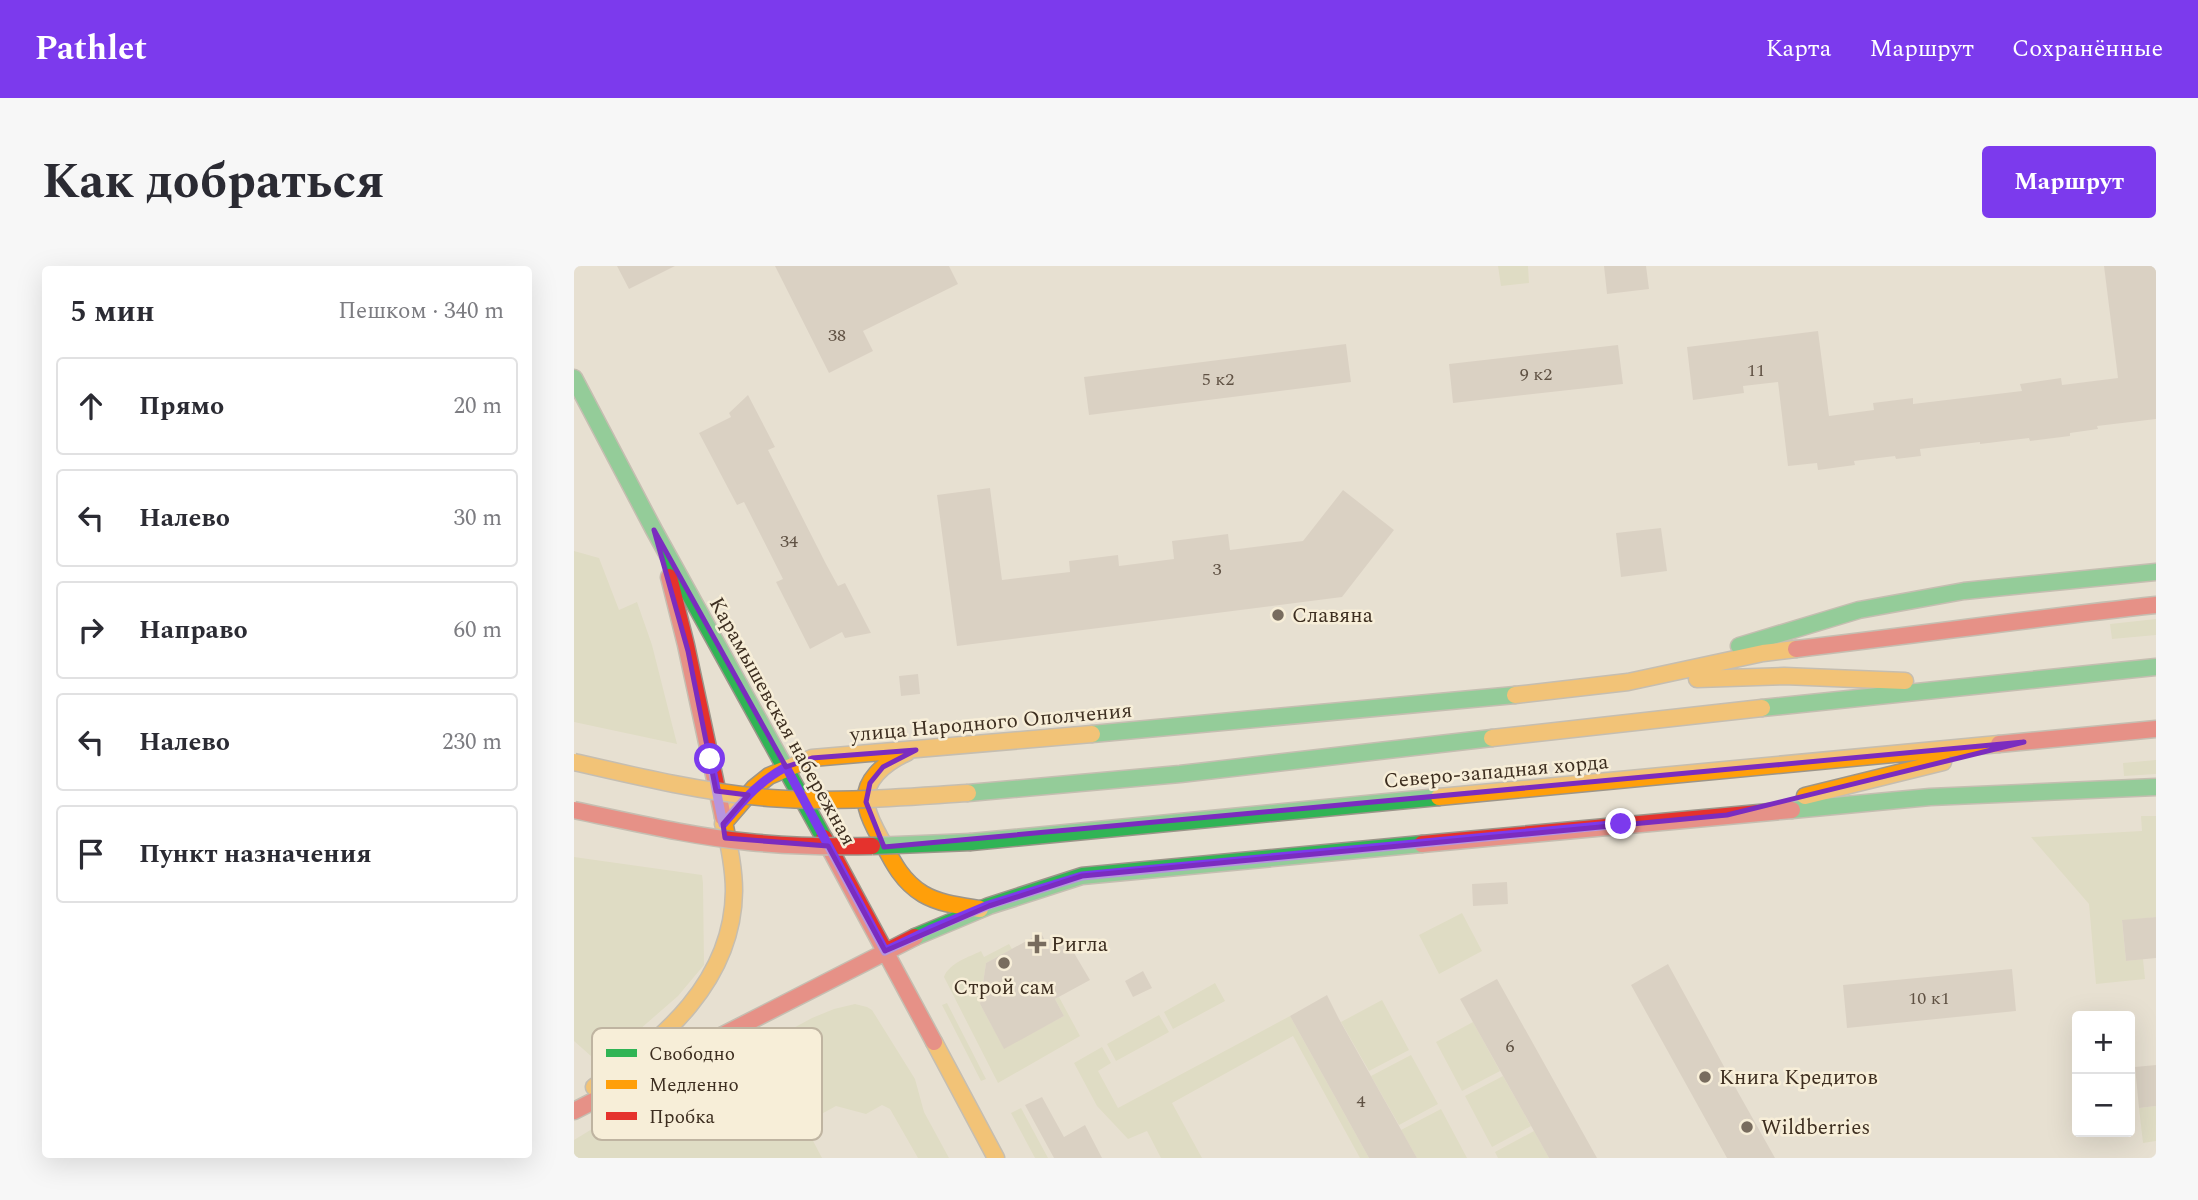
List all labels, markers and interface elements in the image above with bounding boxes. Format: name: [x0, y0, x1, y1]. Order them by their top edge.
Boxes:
text: Pathlet: [35, 24, 147, 74]
text: Карта: [1766, 31, 1831, 67]
text: Маршрут: [1869, 31, 1974, 67]
text: Сохранённые: [2012, 31, 2163, 67]
text: Как добраться: [42, 145, 384, 220]
button: Маршрут: [1982, 146, 2156, 218]
text: 5 мин: [70, 289, 155, 335]
text: Пешком · 340 m: [338, 294, 504, 329]
house number: 38: [828, 322, 846, 349]
house number: 11: [1747, 357, 1765, 384]
house number: 9 к2: [1520, 361, 1552, 388]
house number: 5 к2: [1202, 366, 1234, 393]
text: Прямо: [139, 386, 224, 426]
icon: ahead: [72, 387, 110, 425]
text: 20 m: [453, 389, 502, 424]
text: Налево: [139, 498, 230, 538]
icon: left: [72, 499, 110, 537]
text: 30 m: [453, 501, 502, 536]
house number: 34: [780, 528, 798, 555]
house number: 3: [1213, 556, 1222, 583]
street label: Карамышевская набережная: [700, 591, 864, 852]
place label: Славяна: [1292, 600, 1374, 632]
marker: Славяна: [1270, 607, 1286, 623]
text: Направо: [139, 610, 248, 650]
icon: right: [72, 611, 110, 649]
text: 60 m: [453, 613, 502, 648]
street label: улица Народного Ополчения: [848, 695, 1134, 751]
text: Налево: [139, 722, 230, 762]
icon: left: [72, 723, 110, 761]
text: 230 m: [442, 725, 502, 760]
route start: [694, 743, 725, 774]
street label: Северо-западная хорда: [1382, 746, 1611, 798]
route end: [1605, 808, 1636, 839]
text: Пункт назначения: [139, 834, 372, 874]
icon: arrive: [72, 835, 110, 873]
place label: Ригла: [1051, 929, 1109, 961]
marker: Ригла: [1029, 936, 1045, 952]
marker: Строй сам: [996, 955, 1012, 971]
place label: Строй сам: [953, 972, 1055, 1004]
house number: 10 к1: [1908, 985, 1950, 1012]
map controls: [2072, 1011, 2135, 1137]
button: +: [2072, 1011, 2135, 1074]
legend: [592, 1028, 822, 1140]
house number: 6: [1506, 1033, 1515, 1060]
text: Свободно: [649, 1040, 735, 1069]
place label: Книга Кредитов: [1719, 1062, 1878, 1094]
marker: Книга Кредитов: [1697, 1069, 1713, 1085]
text: Медленно: [649, 1071, 739, 1100]
button: −: [2072, 1074, 2135, 1137]
house number: 4: [1357, 1088, 1366, 1115]
text: Пробка: [649, 1103, 716, 1132]
place label: Wildberries: [1761, 1112, 1870, 1144]
marker: Wildberries: [1739, 1119, 1755, 1135]

